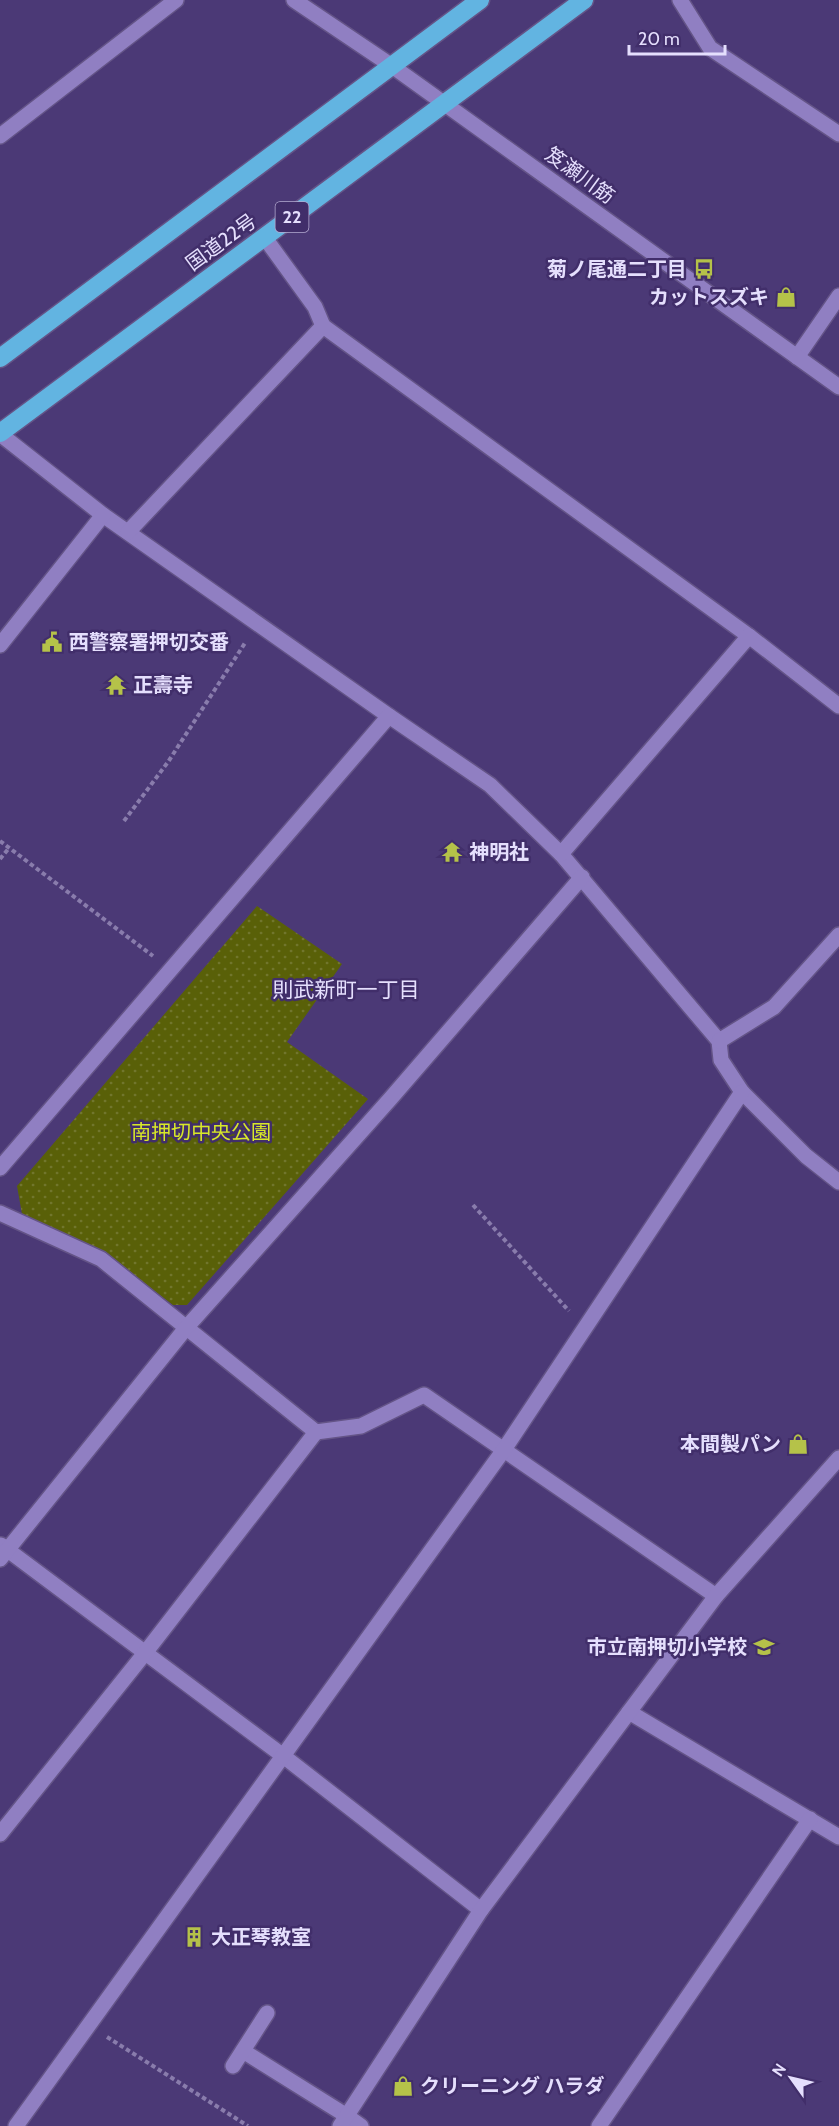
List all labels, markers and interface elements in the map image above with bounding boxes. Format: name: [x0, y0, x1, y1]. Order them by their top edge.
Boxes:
scale bar: [629, 18, 725, 56]
text: 20 m: [638, 28, 680, 50]
street label: 笈瀬川筋: [541, 142, 619, 208]
road number: 22: [276, 202, 308, 232]
street label: 国道22号: [181, 208, 261, 276]
place label: 菊ノ尾通二丁目: [547, 257, 687, 281]
bus stop icon: 菊ノ尾通二丁目: [692, 257, 716, 281]
place label: カットスズキ: [649, 285, 769, 309]
shop icon: カットスズキ: [774, 285, 798, 309]
public building icon: 西警察署押切交番: [40, 630, 64, 654]
place label: 西警察署押切交番: [69, 630, 229, 654]
temple icon: 正壽寺: [104, 673, 128, 697]
place label: 正壽寺: [133, 673, 193, 697]
temple icon: 神明社: [440, 840, 464, 864]
place label: 神明社: [469, 840, 529, 864]
district label: 則武新町一丁目: [273, 977, 420, 1002]
park label: 南押切中央公園: [131, 1120, 271, 1144]
place label: 本間製パン: [680, 1432, 781, 1456]
shop icon: 本間製パン: [786, 1432, 810, 1456]
place label: 市立南押切小学校: [587, 1635, 747, 1659]
school or university icon: 市立南押切小学校: [752, 1635, 776, 1659]
building icon: 大正琴教室: [182, 1925, 206, 1949]
place label: 大正琴教室: [211, 1925, 311, 1949]
north arrow: [761, 2048, 821, 2108]
text: N: [768, 2060, 790, 2080]
shop icon: クリーニング ハラダ: [391, 2074, 415, 2098]
place label: クリーニング ハラダ: [420, 2074, 605, 2098]

